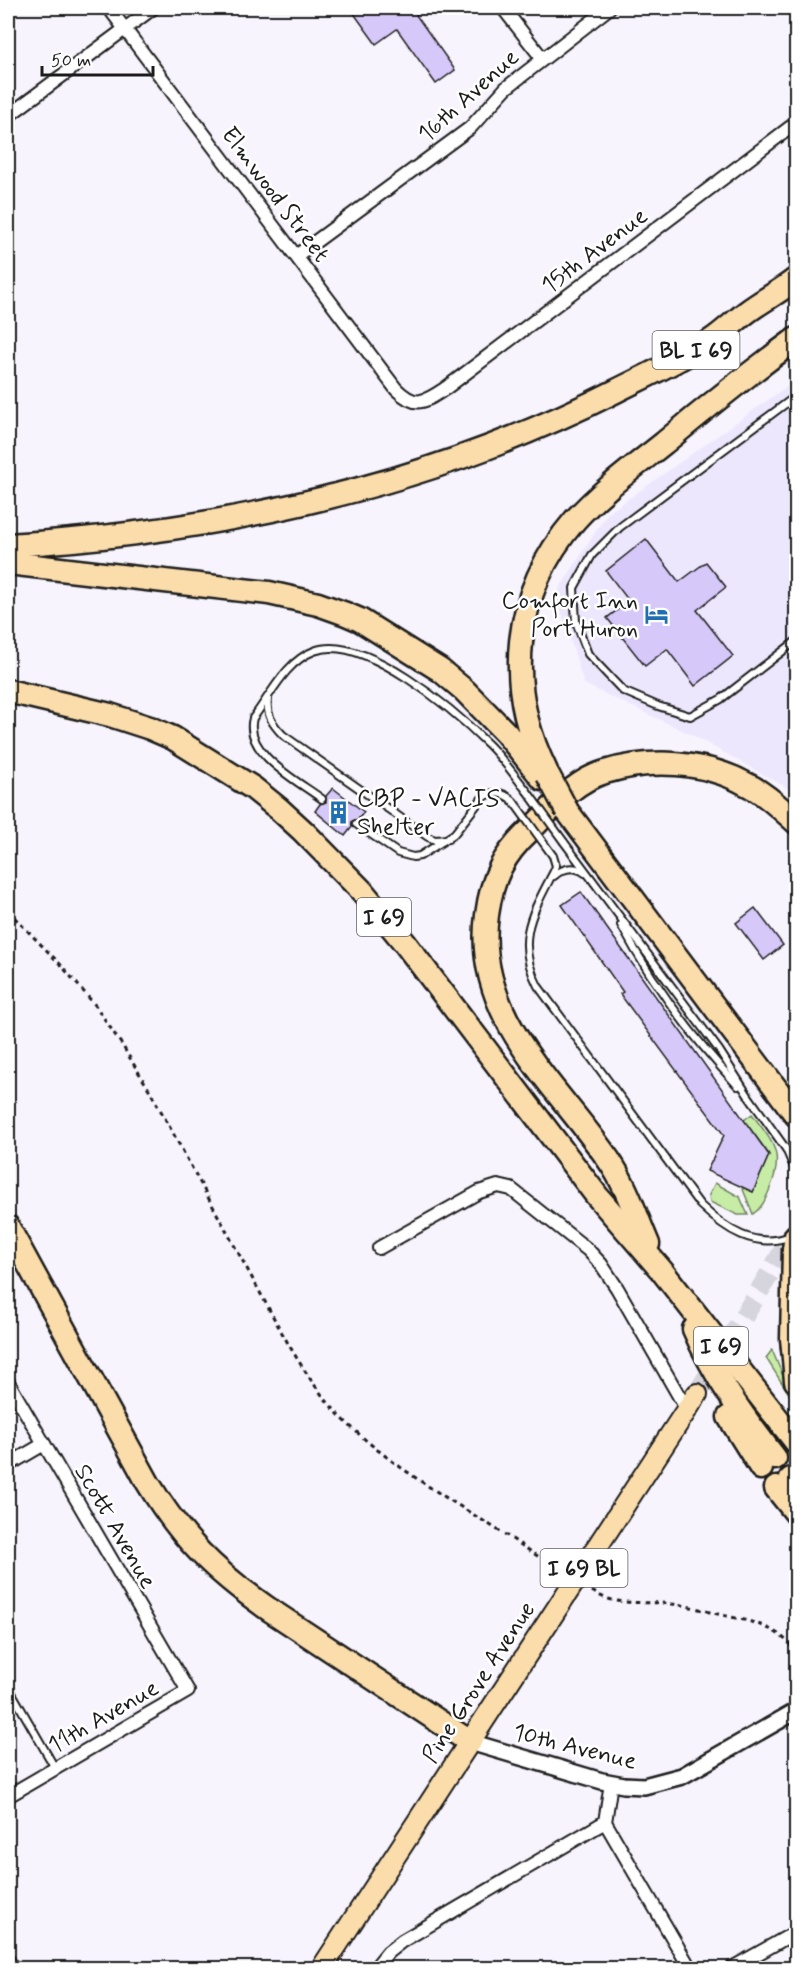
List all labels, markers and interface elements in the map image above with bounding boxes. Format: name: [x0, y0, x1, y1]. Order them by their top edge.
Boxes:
scale bar: [42, 39, 153, 77]
street label: 16th Avenue: [412, 42, 526, 150]
text: 50 m: [51, 49, 91, 73]
street label: Elmwood Street: [214, 121, 336, 269]
street label: 15th Avenue: [535, 201, 654, 301]
road number: BL I 69: [652, 331, 740, 369]
place label: Comfort Inn Port Huron: [502, 586, 638, 645]
hotel icon: Comfort Inn Port Huron: [643, 601, 669, 627]
place label: CBP - VACIS Shelter: [357, 784, 500, 843]
building icon: CBP - VACIS Shelter: [326, 799, 352, 825]
road number: I 69: [357, 898, 411, 936]
road number: I 69: [694, 1327, 748, 1365]
street label: Scott Avenue: [66, 1459, 163, 1595]
road number: I 69 BL: [540, 1549, 628, 1587]
street label: Pine Grove Avenue: [415, 1596, 543, 1770]
street label: 11th Avenue: [43, 1673, 165, 1761]
street label: 10th Avenue: [510, 1717, 640, 1778]

